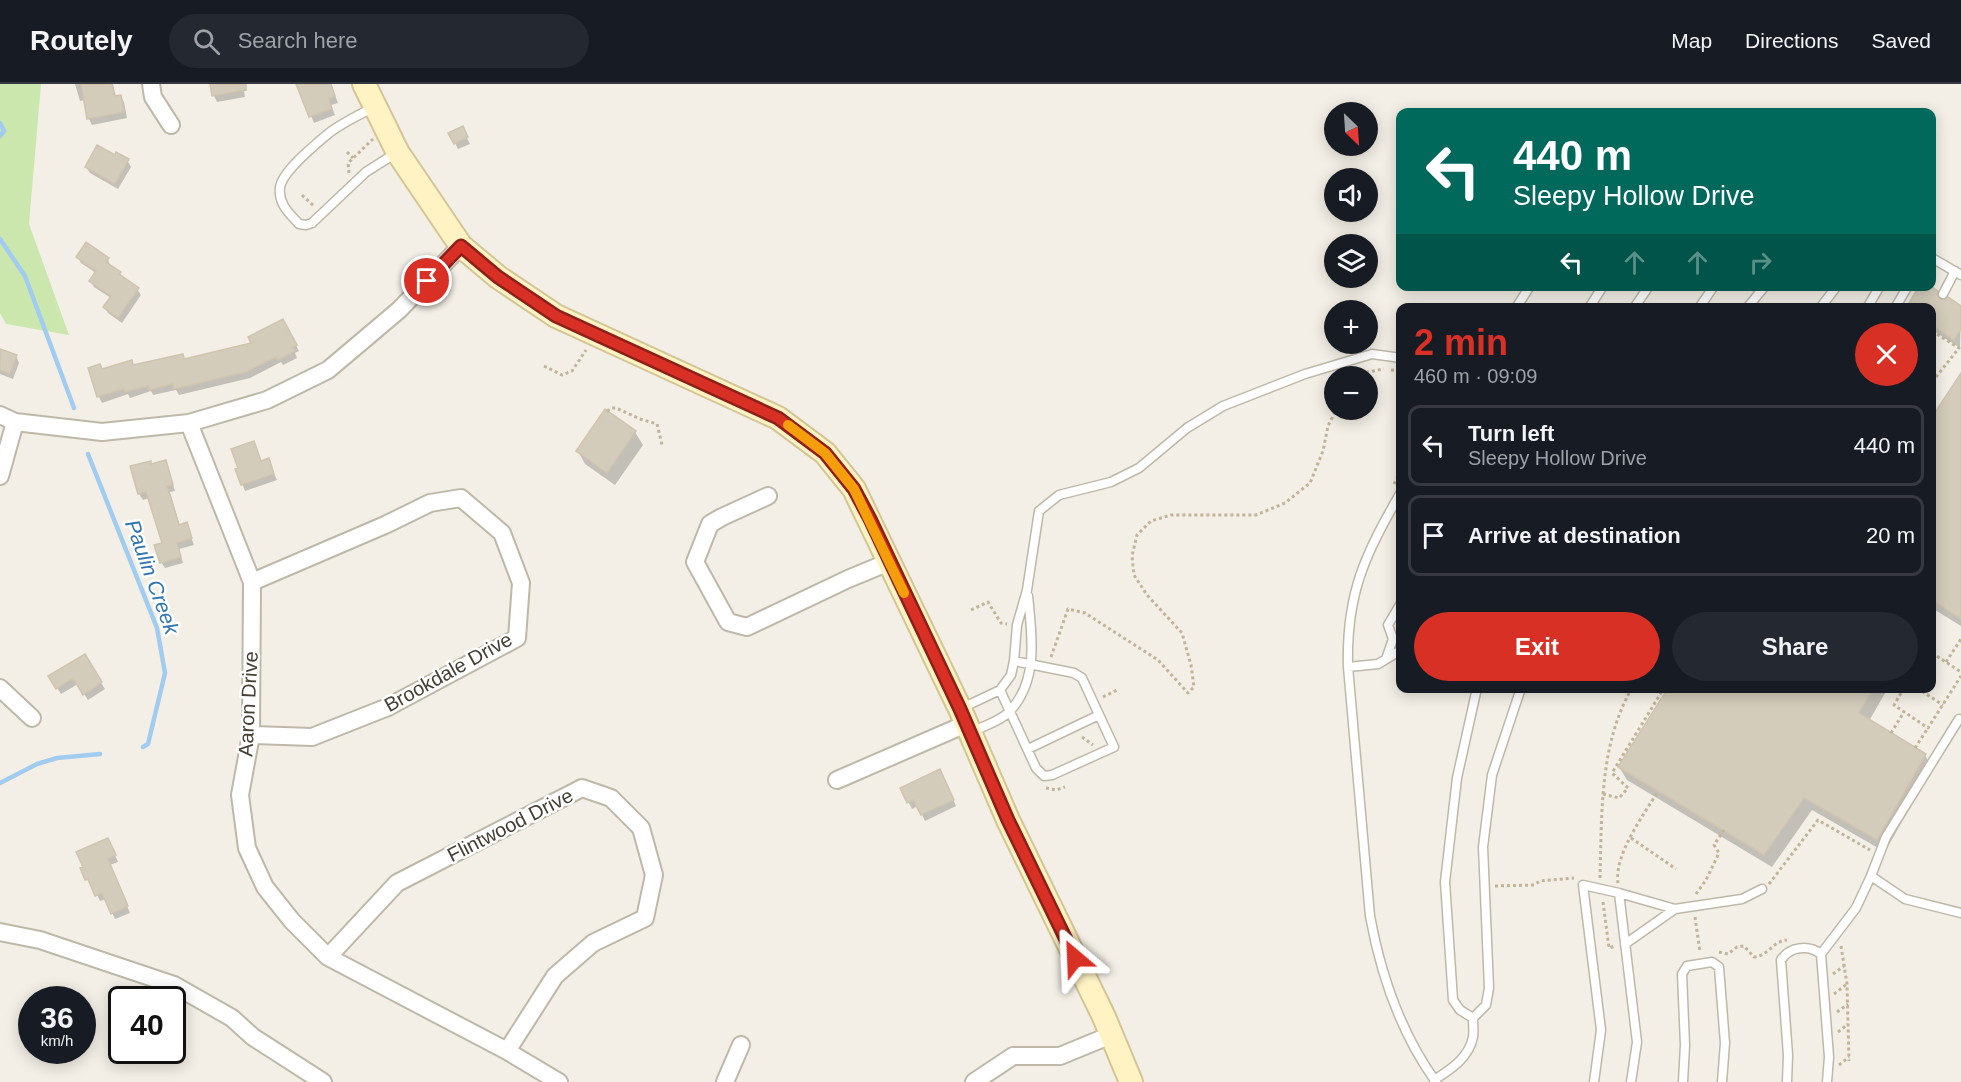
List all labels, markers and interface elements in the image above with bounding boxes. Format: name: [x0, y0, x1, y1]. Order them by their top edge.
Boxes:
search box: [169, 14, 589, 68]
text: Routely: [30, 25, 133, 56]
icon: search: [190, 25, 223, 58]
text: Search here: [238, 28, 358, 53]
text: Map: [1671, 29, 1712, 52]
text: Directions: [1745, 29, 1838, 52]
text: Saved: [1871, 29, 1931, 52]
north arrow: [1324, 102, 1378, 156]
map controls: [1324, 102, 1378, 420]
icon: left: [1414, 132, 1492, 210]
text: 440 m: [1513, 132, 1632, 179]
button: sound: [1324, 168, 1378, 222]
text: Sleepy Hollow Drive: [1513, 181, 1755, 211]
button: layers: [1324, 234, 1378, 288]
icon: left: [1555, 246, 1588, 279]
icon: ahead: [1618, 246, 1651, 279]
icon: ahead: [1681, 246, 1714, 279]
icon: right: [1744, 246, 1777, 279]
pin: [401, 255, 452, 306]
icon: arrive: [410, 264, 443, 297]
button: +: [1324, 300, 1378, 354]
text: 2 min: [1414, 322, 1508, 363]
button: close: [1855, 323, 1918, 386]
text: 460 m · 09:09: [1414, 365, 1537, 387]
button: −: [1324, 366, 1378, 420]
text: Turn left: [1468, 421, 1554, 446]
icon: left: [1417, 429, 1450, 462]
text: 440 m: [1854, 433, 1915, 458]
text: Sleepy Hollow Drive: [1468, 447, 1647, 469]
water label: Paulin Creek: [121, 516, 184, 639]
icon: arrive: [1417, 519, 1450, 552]
text: Arrive at destination: [1468, 523, 1681, 548]
text: 20 m: [1866, 523, 1915, 548]
button: Exit: [1414, 612, 1660, 681]
button: Share: [1672, 612, 1918, 681]
street label: Brookdale Drive: [380, 628, 516, 716]
street label: Aaron Drive: [234, 651, 262, 757]
street label: Flintwood Drive: [444, 784, 576, 866]
position arrow: [1043, 926, 1107, 990]
speed limit sign: 40: [108, 986, 186, 1064]
text: 36: [40, 1001, 74, 1034]
text: km/h: [41, 1032, 73, 1049]

